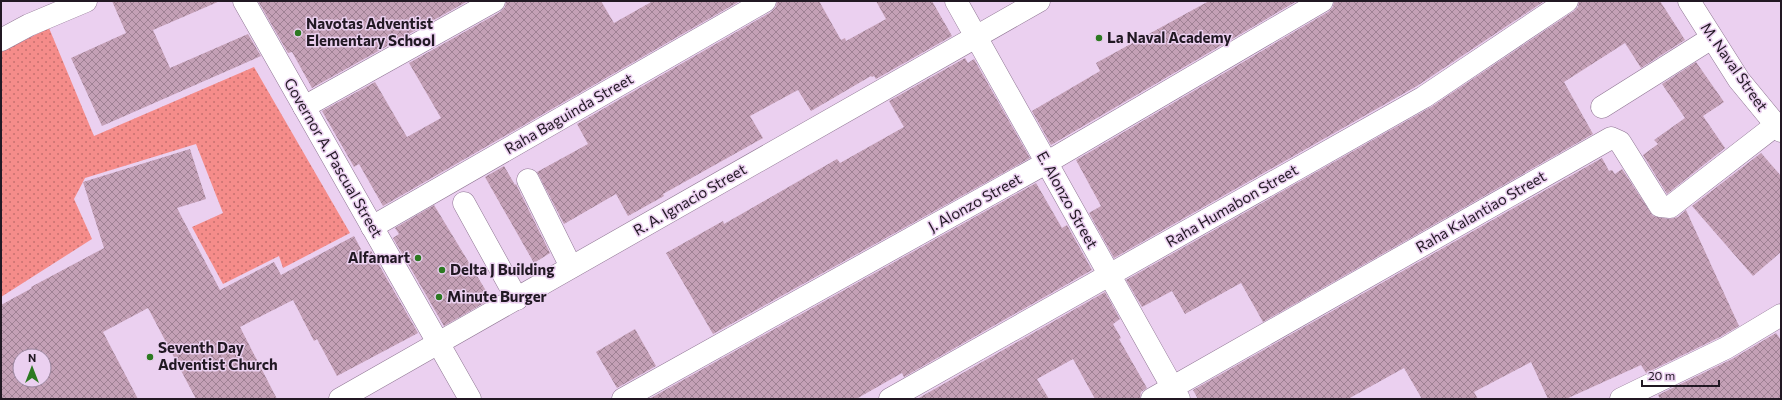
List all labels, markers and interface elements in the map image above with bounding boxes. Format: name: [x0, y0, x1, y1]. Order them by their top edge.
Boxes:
place label: Navotas Adventist Elementary School: [306, 14, 435, 49]
street label: M. Naval Street: [1698, 19, 1772, 114]
marker: Navotas Adventist Elementary School: [293, 28, 303, 38]
place label: La Naval Academy: [1107, 28, 1232, 46]
marker: La Naval Academy: [1094, 33, 1104, 43]
street label: Raha Baguinda Street: [501, 69, 636, 157]
street label: Governor A. Pascual Street: [281, 75, 387, 240]
street label: E. Alonzo Street: [1034, 148, 1102, 251]
street label: R. A. Ignacio Street: [630, 159, 749, 239]
street label: Raha Humabon Street: [1162, 160, 1301, 250]
street label: Raha Kalantiao Street: [1412, 166, 1549, 256]
street label: J. Alonzo Street: [925, 169, 1024, 235]
place label: Alfamart: [348, 248, 410, 266]
marker: Alfamart: [413, 253, 423, 263]
place label: Delta J Building: [450, 260, 554, 278]
marker: Delta J Building: [437, 265, 447, 275]
place label: Minute Burger: [447, 287, 547, 305]
marker: Minute Burger: [434, 292, 444, 302]
place label: Seventh Day Adventist Church: [158, 338, 278, 373]
north arrow: [12, 348, 52, 388]
text: N: [28, 351, 36, 364]
marker: Seventh Day Adventist Church: [145, 352, 155, 362]
scale bar: [1642, 362, 1719, 388]
text: 20 m: [1648, 368, 1675, 382]

